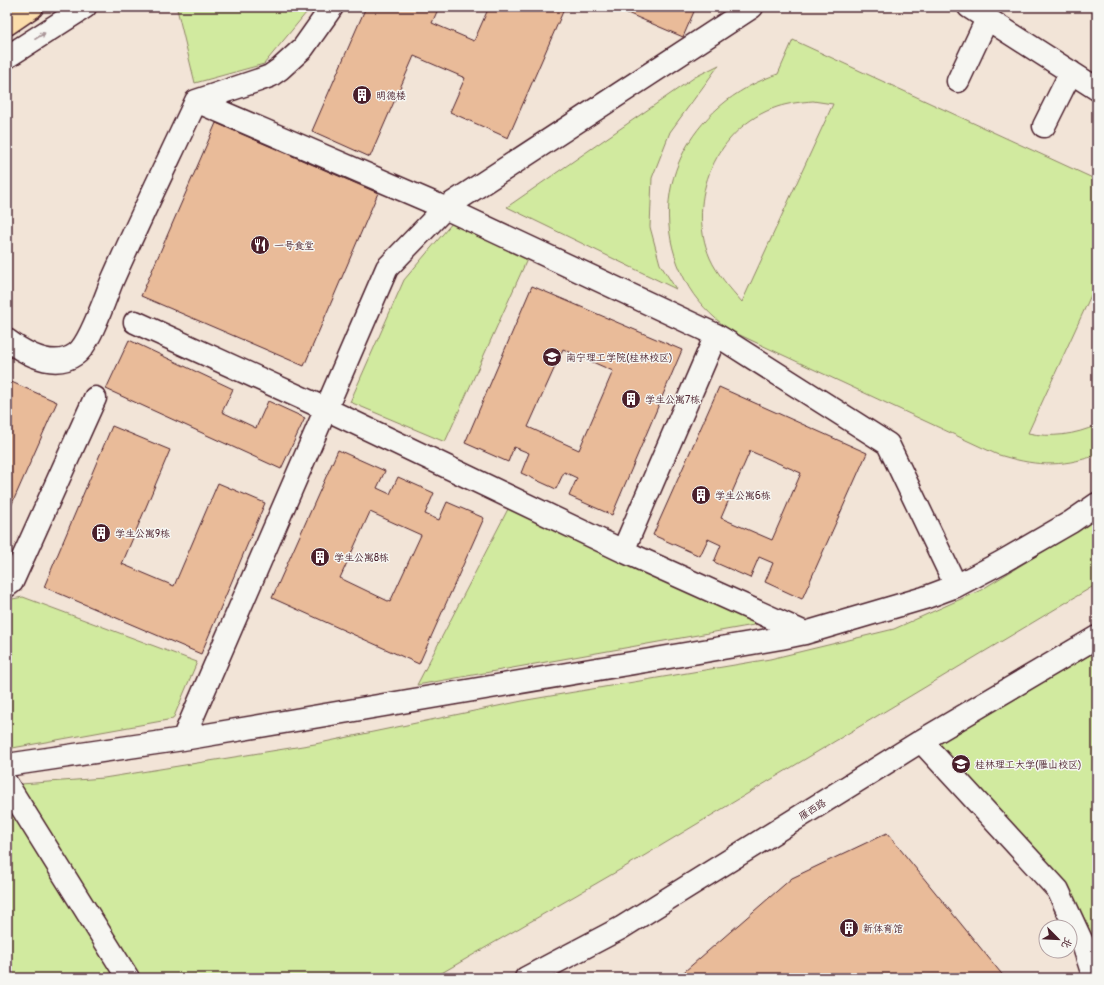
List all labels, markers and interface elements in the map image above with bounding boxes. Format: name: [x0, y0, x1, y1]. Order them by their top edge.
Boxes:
one-way arrow: [34, 32, 45, 40]
building icon: 明德楼: [351, 84, 373, 106]
place label: 明德楼: [376, 90, 406, 102]
restaurant icon: 一号食堂: [249, 234, 271, 256]
place label: 一号食堂: [274, 240, 314, 252]
school or university icon: 南宁理工学院(桂林校区): [541, 346, 563, 368]
place label: 南宁理工学院(桂林校区): [566, 352, 673, 364]
building icon: 学生公寓7栋: [620, 388, 642, 410]
place label: 学生公寓7栋: [645, 394, 700, 406]
building icon: 学生公寓6栋: [690, 484, 712, 506]
place label: 学生公寓6栋: [715, 490, 771, 502]
building icon: 学生公寓9栋: [90, 522, 112, 544]
place label: 学生公寓9栋: [115, 528, 170, 540]
building icon: 学生公寓8栋: [309, 546, 331, 568]
place label: 学生公寓8栋: [334, 552, 389, 564]
school or university icon: 桂林理工大学(雁山校区): [950, 753, 972, 775]
place label: 桂林理工大学(雁山校区): [975, 759, 1082, 771]
street label: 雁西路: [797, 797, 828, 823]
building icon: 新体育馆: [838, 917, 860, 939]
north arrow: [1038, 919, 1078, 959]
place label: 新体育馆: [863, 923, 903, 935]
text: 北: [1059, 935, 1075, 951]

